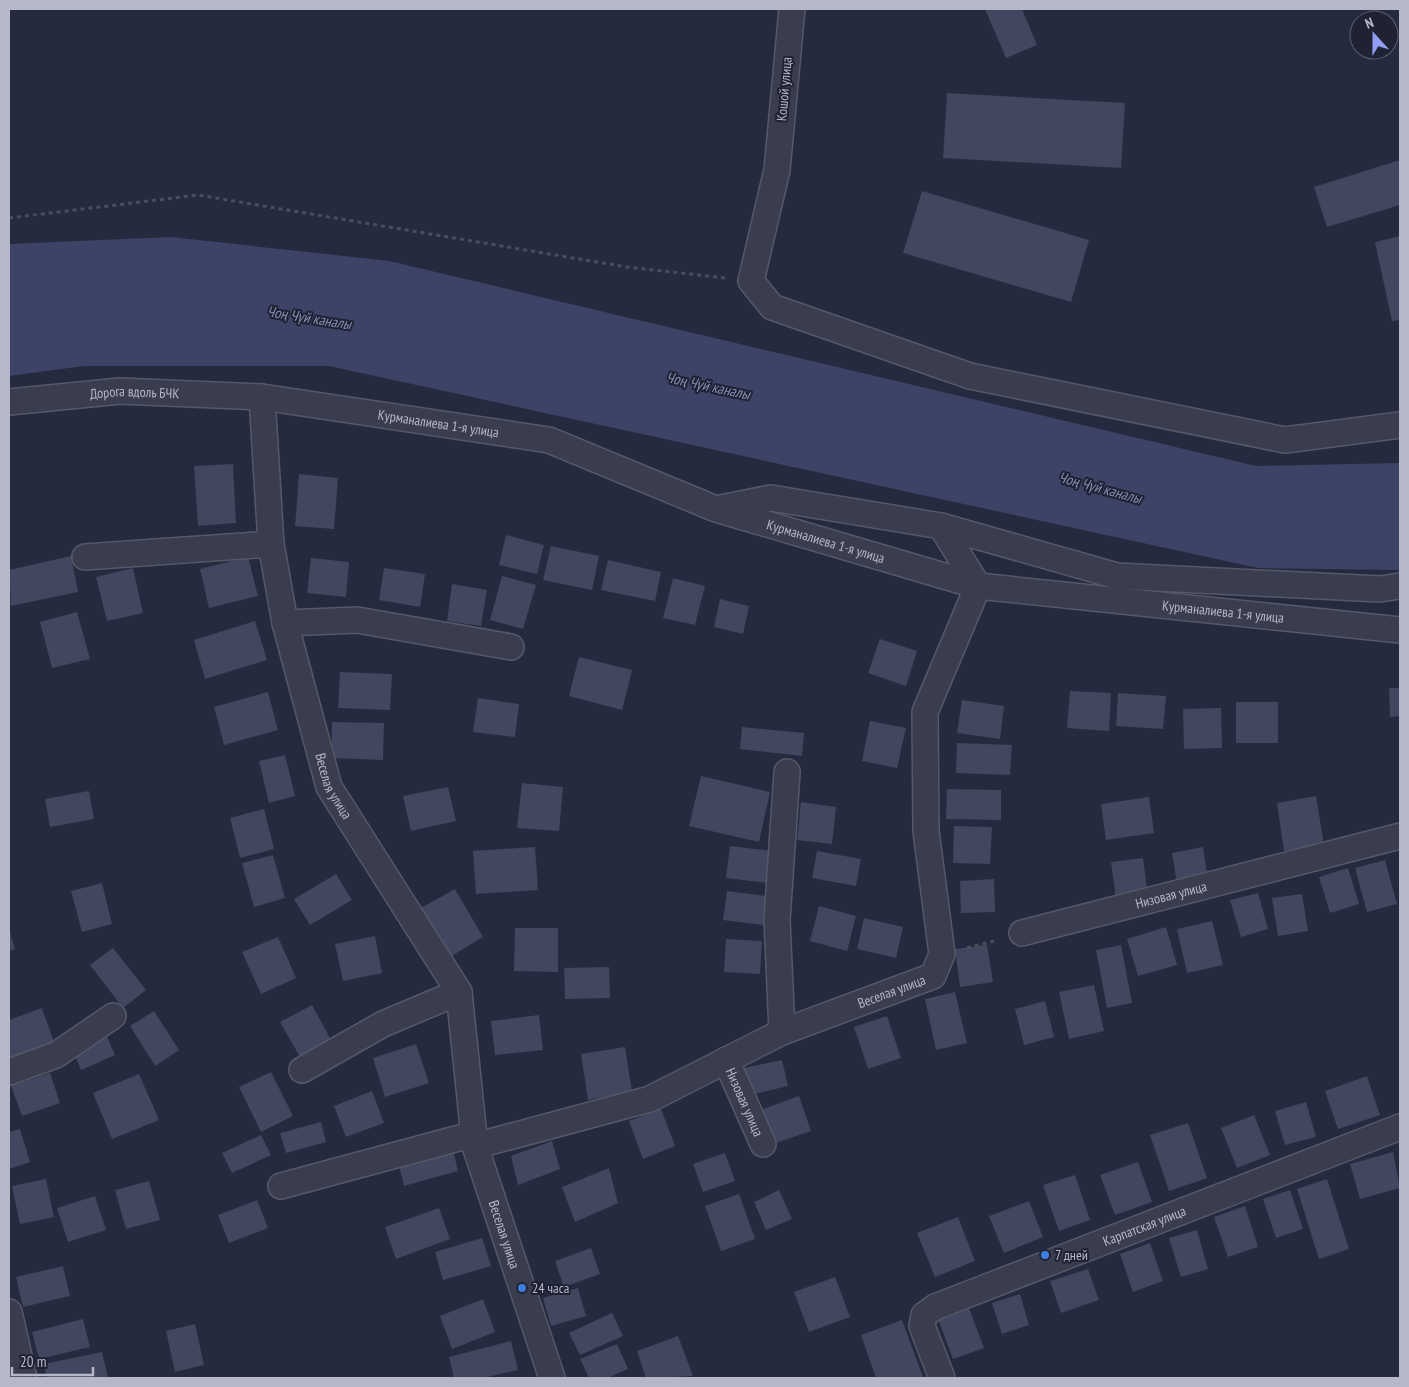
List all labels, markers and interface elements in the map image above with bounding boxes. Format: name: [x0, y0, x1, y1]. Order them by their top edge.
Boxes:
north arrow: [1349, 10, 1399, 60]
text: N: [1363, 13, 1376, 33]
street label: Кошой улица: [772, 56, 796, 122]
water label: Чоң Чүй каналы: [266, 301, 354, 334]
water label: Чоң Чүй каналы: [665, 367, 754, 404]
street label: Дорога вдоль БЧК: [89, 382, 180, 403]
street label: Курманалиева 1-я улица: [377, 405, 500, 441]
water label: Чоң Чүй каналы: [1057, 467, 1146, 508]
street label: Курманалиева 1-я улица: [765, 515, 887, 567]
street label: Курманалиева 1-я улица: [1161, 596, 1285, 627]
street label: Веселая улица: [311, 751, 356, 822]
street label: Низовая улица: [1134, 877, 1209, 913]
street label: Веселая улица: [855, 971, 928, 1012]
street label: Низовая улица: [722, 1065, 767, 1139]
street label: Веселая улица: [485, 1198, 524, 1271]
street label: Карпатская улица: [1100, 1202, 1188, 1250]
place label: 7 дней: [1055, 1246, 1088, 1264]
marker: 7 дней: [1039, 1249, 1051, 1261]
place label: 24 часа: [532, 1279, 569, 1297]
marker: 24 часа: [516, 1282, 528, 1294]
scale bar: [12, 1344, 94, 1376]
text: 20 m: [20, 1352, 46, 1371]

